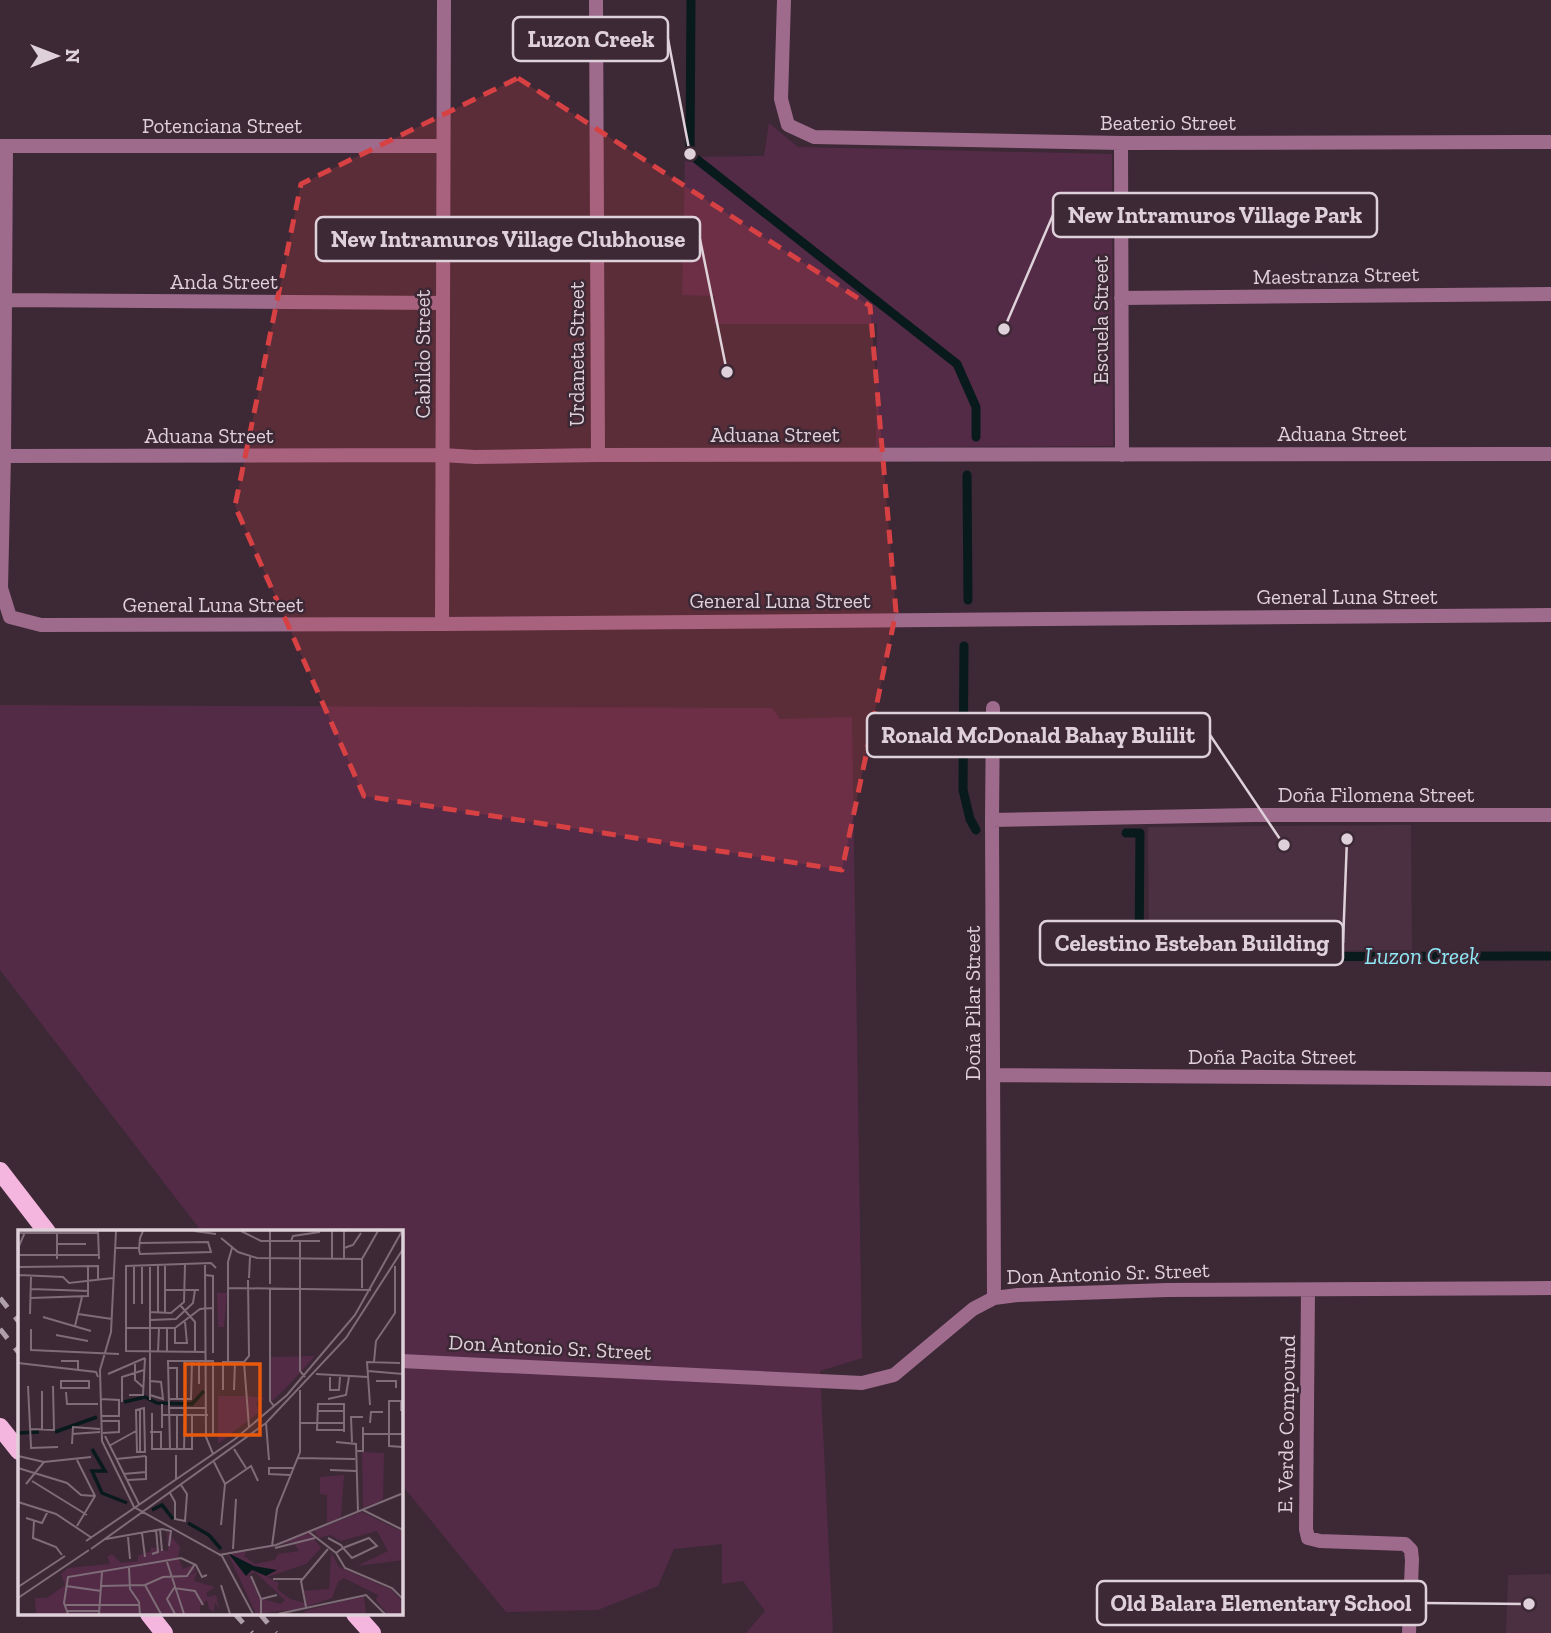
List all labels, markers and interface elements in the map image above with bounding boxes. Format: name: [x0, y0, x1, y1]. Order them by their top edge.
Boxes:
callout: Luzon Creek: [513, 17, 668, 61]
north arrow: [21, 21, 91, 91]
text: Luzon Creek: [528, 25, 655, 53]
text: N: [61, 49, 84, 63]
street label: Beaterio Street: [1100, 110, 1236, 135]
street label: Potenciana Street: [142, 113, 302, 138]
callout: New Intramuros Village Park: [1053, 193, 1377, 237]
text: New Intramuros Village Park: [1068, 201, 1363, 229]
callout: New Intramuros Village Clubhouse: [316, 217, 700, 261]
text: New Intramuros Village Clubhouse: [331, 225, 685, 253]
street label: Escuela Street: [1088, 255, 1113, 384]
street label: Maestranza Street: [1253, 261, 1420, 289]
street label: Anda Street: [170, 269, 278, 294]
street label: Urdaneta Street: [564, 281, 589, 427]
street label: Cabildo Street: [410, 289, 435, 418]
street label: Aduana Street: [1277, 421, 1407, 446]
street label: Aduana Street: [710, 422, 840, 447]
street label: Aduana Street: [144, 423, 274, 448]
street label: General Luna Street: [1257, 584, 1438, 609]
street label: General Luna Street: [690, 588, 871, 613]
street label: General Luna Street: [123, 592, 304, 617]
callout: Ronald McDonald Bahay Bulilit: [867, 713, 1210, 757]
text: Ronald McDonald Bahay Bulilit: [881, 721, 1196, 749]
street label: Doña Filomena Street: [1278, 782, 1475, 807]
callout: Celestino Esteban Building: [1040, 921, 1343, 965]
street label: Doña Pilar Street: [960, 925, 985, 1080]
text: Celestino Esteban Building: [1055, 929, 1329, 957]
water label: Luzon Creek: [1364, 942, 1480, 970]
street label: Doña Pacita Street: [1188, 1044, 1356, 1069]
inset map: [18, 1230, 402, 1616]
street label: Don Antonio Sr. Street: [1006, 1257, 1210, 1289]
street label: Don Antonio Sr. Street: [448, 1329, 652, 1365]
street label: E. Verde Compound: [1272, 1334, 1300, 1513]
callout: Old Balara Elementary School: [1097, 1581, 1426, 1625]
text: Old Balara Elementary School: [1110, 1589, 1412, 1617]

